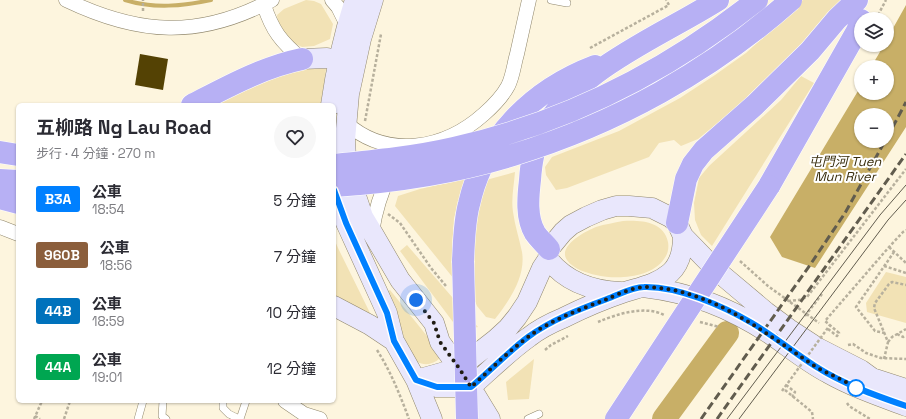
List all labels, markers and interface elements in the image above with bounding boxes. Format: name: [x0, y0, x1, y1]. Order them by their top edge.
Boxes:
map controls: [854, 12, 894, 148]
button: layers: [854, 12, 894, 52]
button: +: [854, 60, 894, 100]
button: −: [854, 108, 894, 148]
text: 五柳路 Ng Lau Road: [36, 115, 212, 140]
button: heart: [274, 116, 316, 158]
text: 步行 · 4 分鐘 · 270 m: [36, 145, 156, 162]
water label: 屯門河 Tuen Mun River: [809, 153, 882, 185]
text: 公車: [92, 182, 122, 201]
text: B3A: [45, 190, 71, 208]
text: 5 分鐘: [273, 191, 316, 210]
text: 18:54: [92, 201, 125, 218]
text: 公車: [100, 238, 130, 257]
text: 960B: [44, 246, 80, 264]
text: 7 分鐘: [274, 247, 316, 266]
text: 18:56: [100, 257, 132, 274]
your location: [406, 290, 426, 310]
text: 公車: [92, 294, 122, 313]
text: 44B: [44, 302, 72, 320]
text: 10 分鐘: [266, 303, 316, 322]
text: 18:59: [92, 313, 125, 330]
text: 公車: [92, 350, 122, 369]
text: 44A: [45, 358, 71, 376]
text: 12 分鐘: [267, 359, 316, 378]
text: 19:01: [92, 369, 122, 386]
unlabelled marker: [847, 379, 865, 397]

